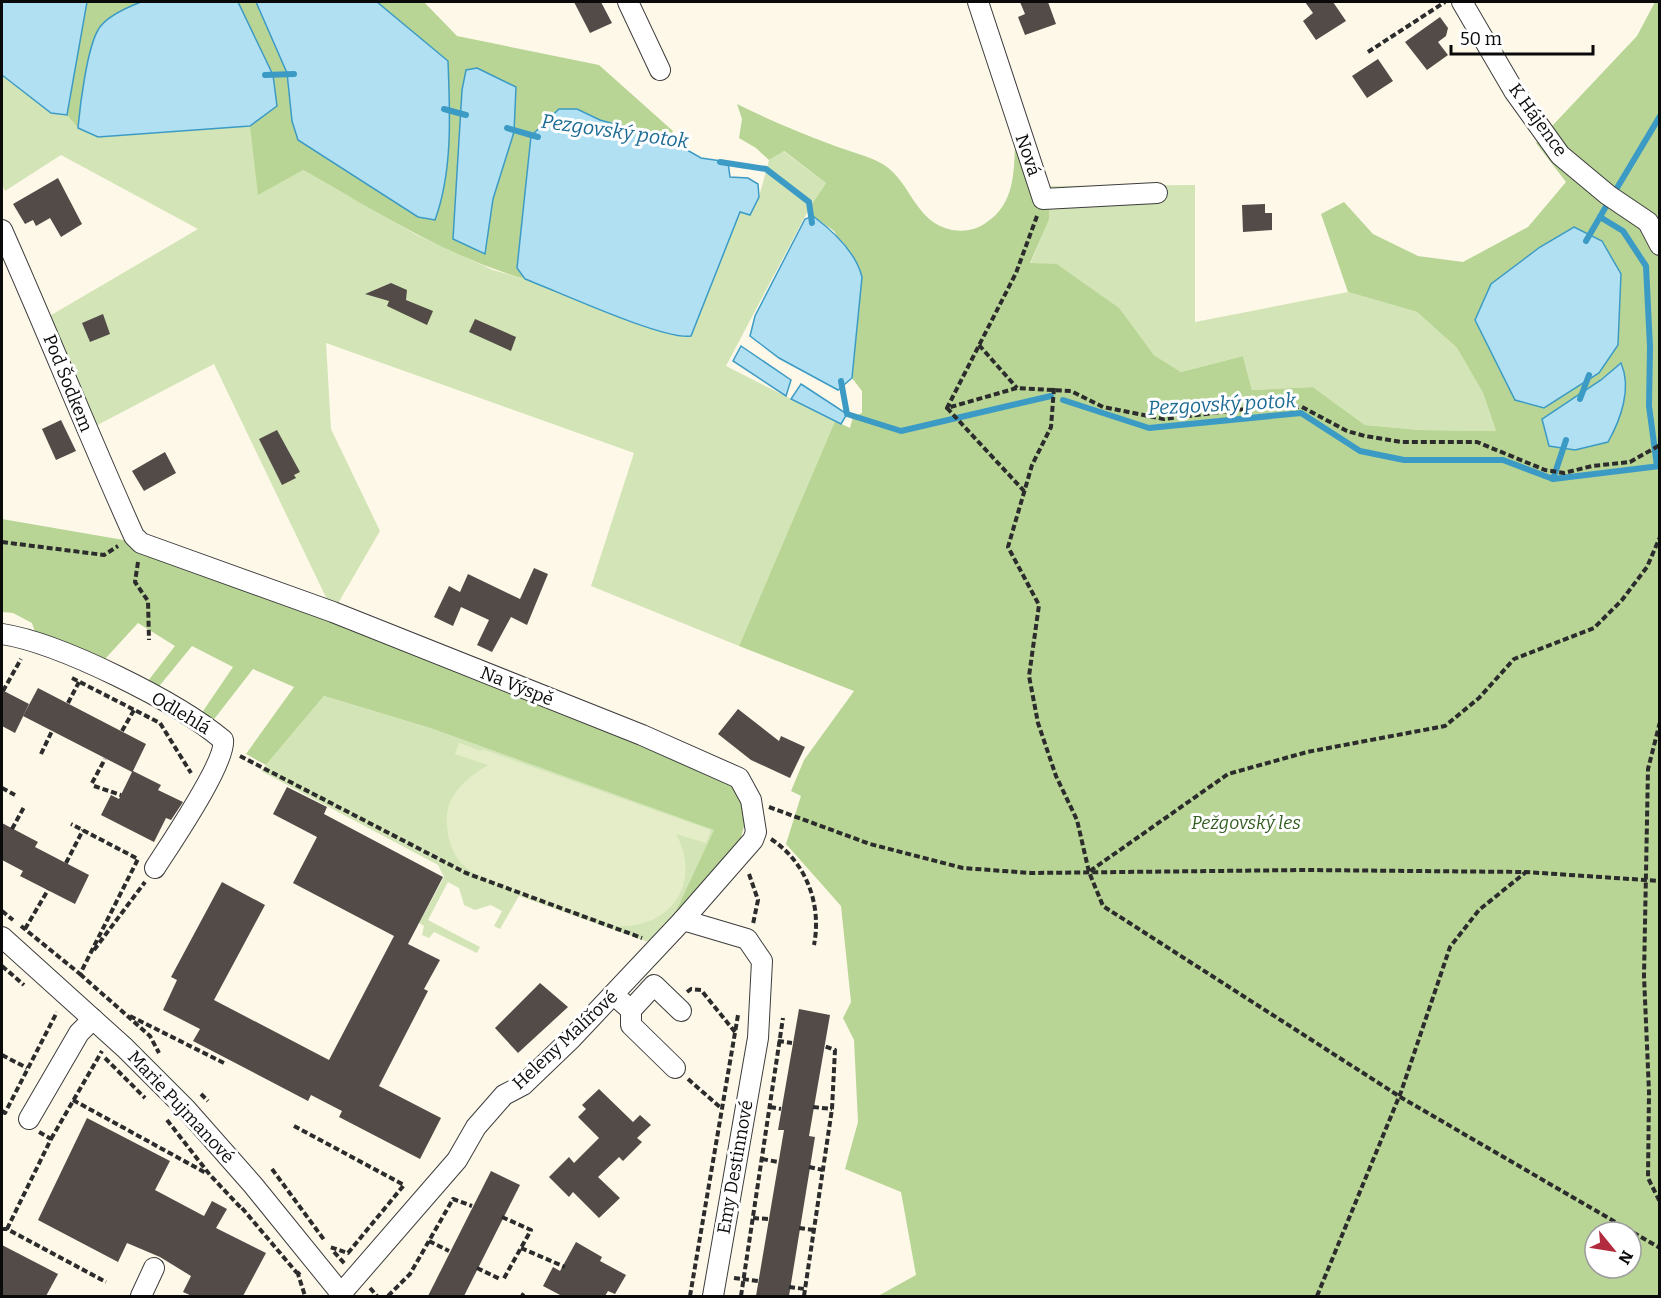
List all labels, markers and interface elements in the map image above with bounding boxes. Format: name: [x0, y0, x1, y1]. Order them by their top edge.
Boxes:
scale bar: [1451, 18, 1594, 56]
text: 50 m: [1460, 28, 1502, 50]
street label: K Hájence: [1504, 79, 1572, 161]
water label: Pezgovský potok: [540, 109, 690, 153]
street label: Nová: [1011, 131, 1045, 179]
street label: Pod Šodkem: [38, 331, 98, 435]
water label: Pezgovský potok: [1147, 388, 1297, 420]
street label: Na Výspě: [477, 661, 557, 711]
street label: Odlehlá: [147, 687, 215, 739]
park label: Pežgovský les: [1191, 812, 1301, 834]
street label: Heleny Malířové: [508, 986, 622, 1094]
street label: Marie Pujmanové: [123, 1046, 239, 1168]
street label: Emy Destinnové: [712, 1098, 758, 1236]
north arrow: [1583, 1220, 1643, 1280]
text: N: [1614, 1247, 1637, 1267]

